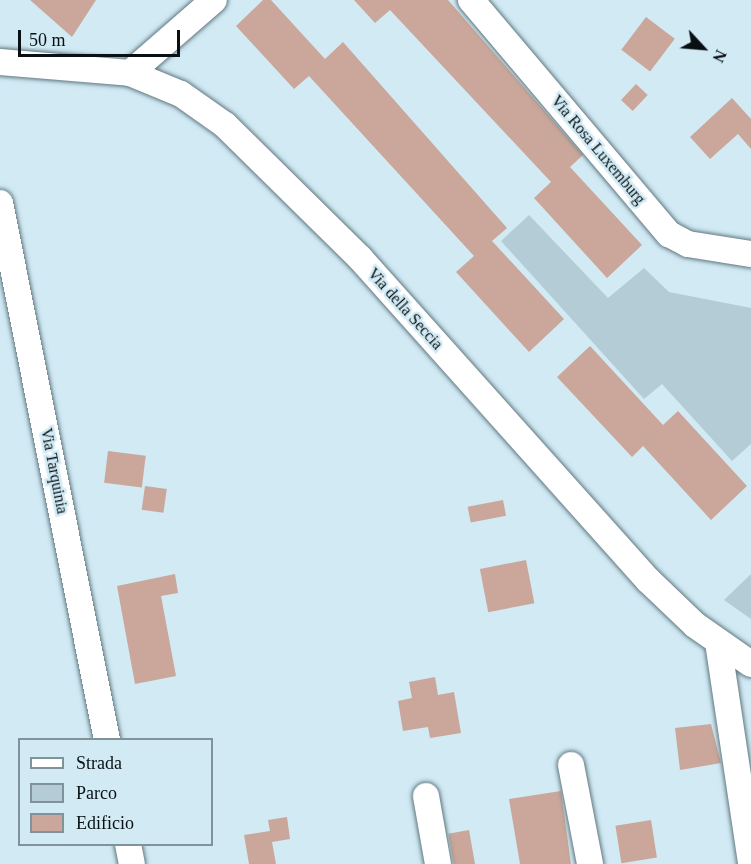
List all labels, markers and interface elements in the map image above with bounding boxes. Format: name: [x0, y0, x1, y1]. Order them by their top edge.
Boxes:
scale bar: [21, 18, 183, 56]
north arrow: [673, 18, 733, 78]
text: 50 m: [29, 30, 66, 50]
text: N: [709, 47, 730, 65]
street label: Via Rosa Luxemburg: [547, 92, 649, 208]
street label: Via della Seccia: [363, 264, 447, 354]
street label: Via Tarquinia: [36, 426, 72, 516]
legend: [18, 738, 213, 846]
text: Strada: [76, 753, 122, 773]
text: Parco: [76, 783, 117, 803]
text: Edificio: [76, 813, 134, 833]

